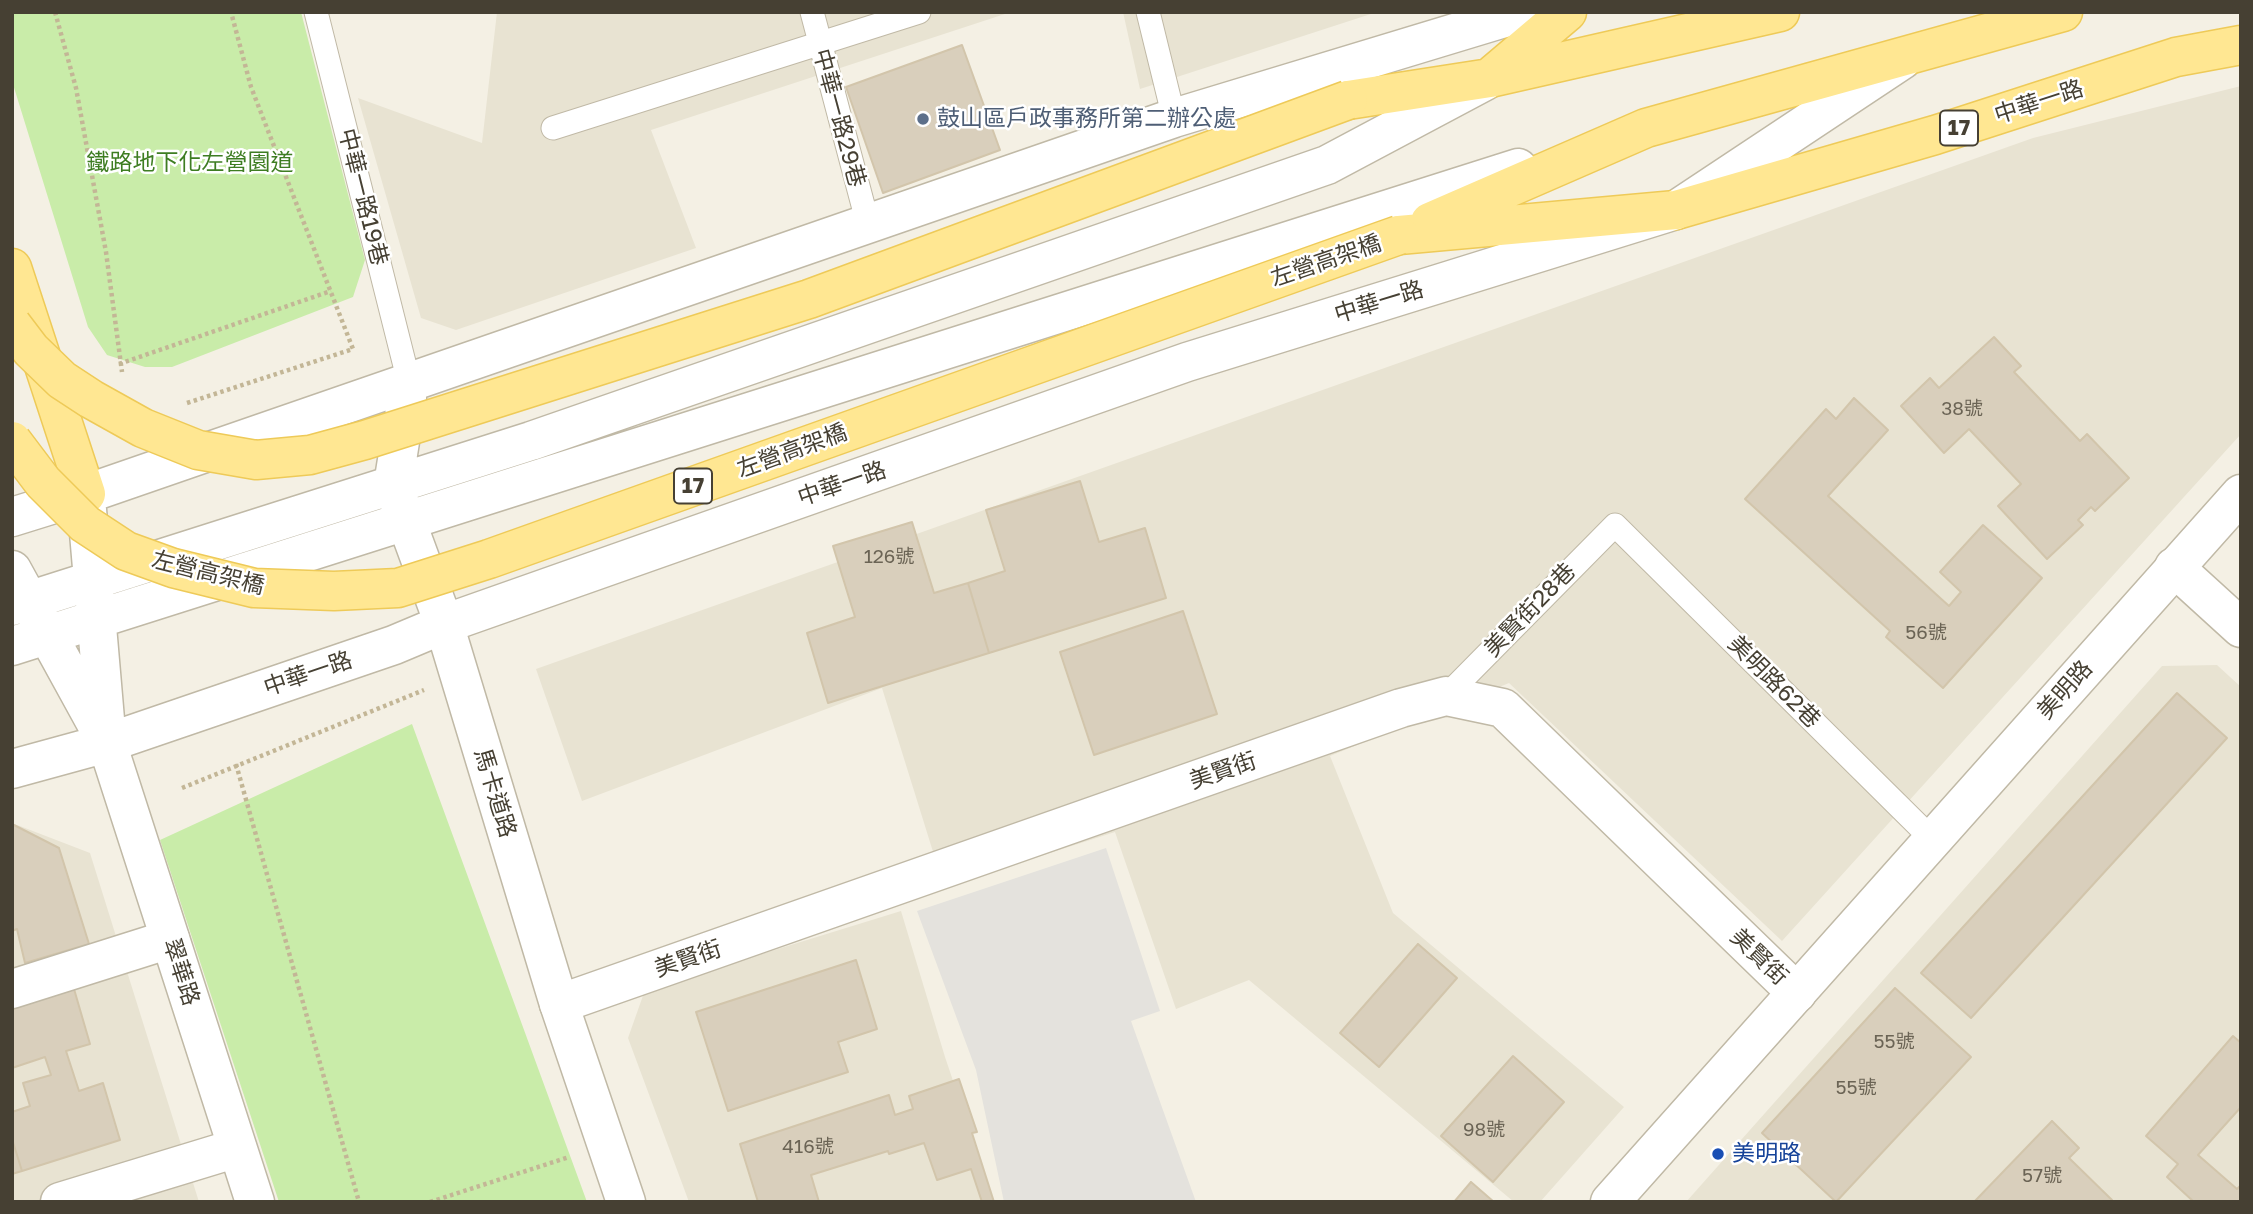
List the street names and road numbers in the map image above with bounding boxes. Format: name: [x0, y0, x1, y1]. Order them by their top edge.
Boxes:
street label: 中華一路29巷: [807, 46, 871, 190]
street label: 中華一路: [1991, 75, 2087, 129]
road number: 17: [1940, 110, 1978, 146]
street label: 中華一路19巷: [333, 126, 393, 268]
street label: 左營高架橋: [1267, 229, 1385, 293]
street label: 中華一路: [1331, 275, 1427, 329]
street label: 左營高架橋: [733, 418, 851, 484]
street label: 中華一路: [794, 456, 890, 512]
road number: 17: [674, 468, 712, 504]
street label: 左營高架橋: [149, 546, 267, 600]
street label: 美賢街28巷: [1479, 557, 1581, 663]
street label: 美明路62巷: [1722, 630, 1826, 734]
street label: 中華一路: [260, 646, 356, 702]
street label: 美明路: [2032, 655, 2098, 725]
street label: 馬卡道路: [468, 745, 522, 841]
street label: 美賢街: [1186, 747, 1260, 795]
street label: 美賢街: [1725, 923, 1793, 991]
street label: 翠華路: [157, 935, 205, 1009]
street label: 美賢街: [651, 935, 725, 983]

